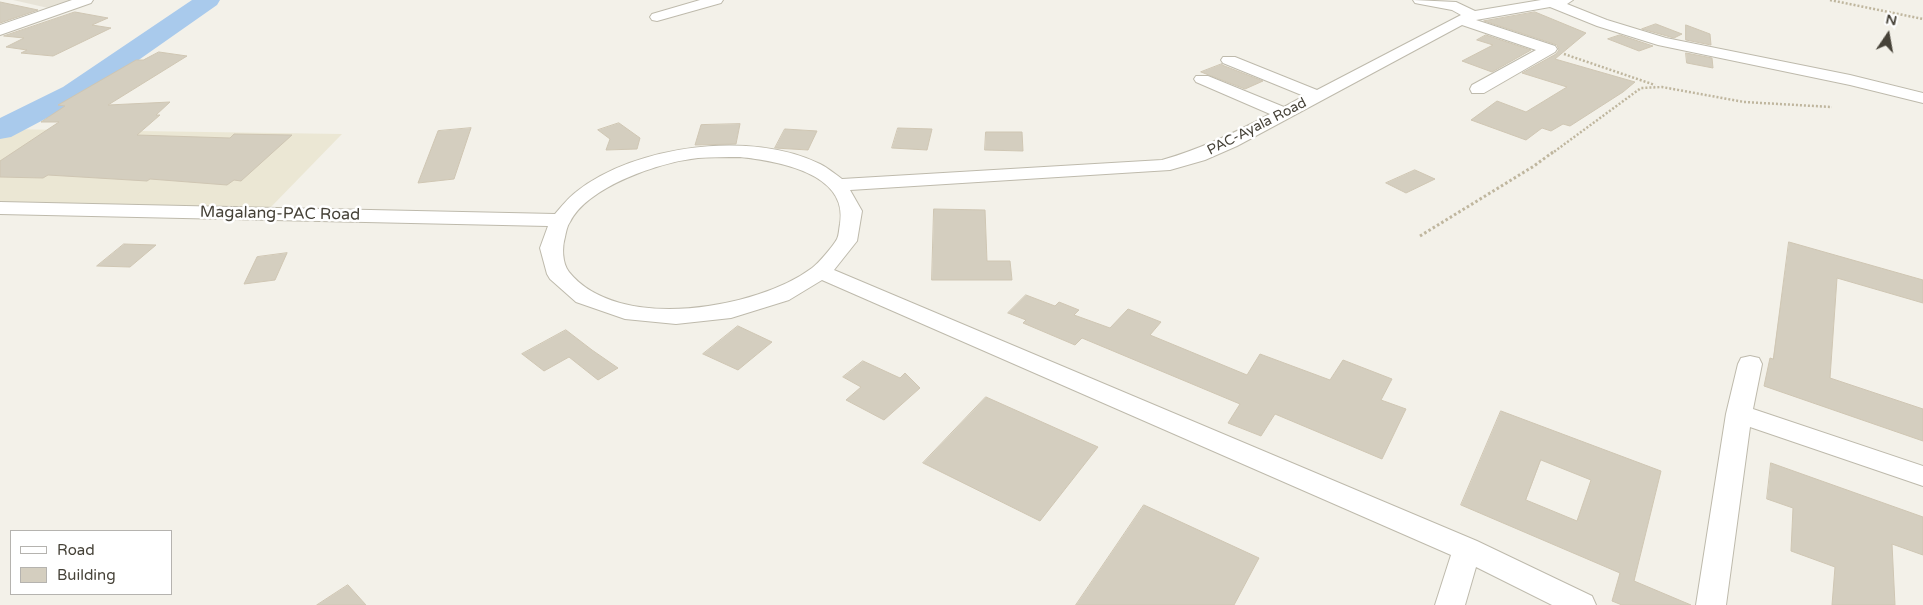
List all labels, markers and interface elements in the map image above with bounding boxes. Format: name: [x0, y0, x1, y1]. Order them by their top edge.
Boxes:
north arrow: [1863, 10, 1913, 60]
text: N: [1884, 10, 1898, 29]
street label: PAC-Ayala Road: [1204, 95, 1310, 159]
street label: Magalang-PAC Road: [200, 203, 360, 225]
legend: [10, 530, 172, 595]
text: Road: [57, 541, 95, 559]
text: Building: [57, 566, 116, 584]

